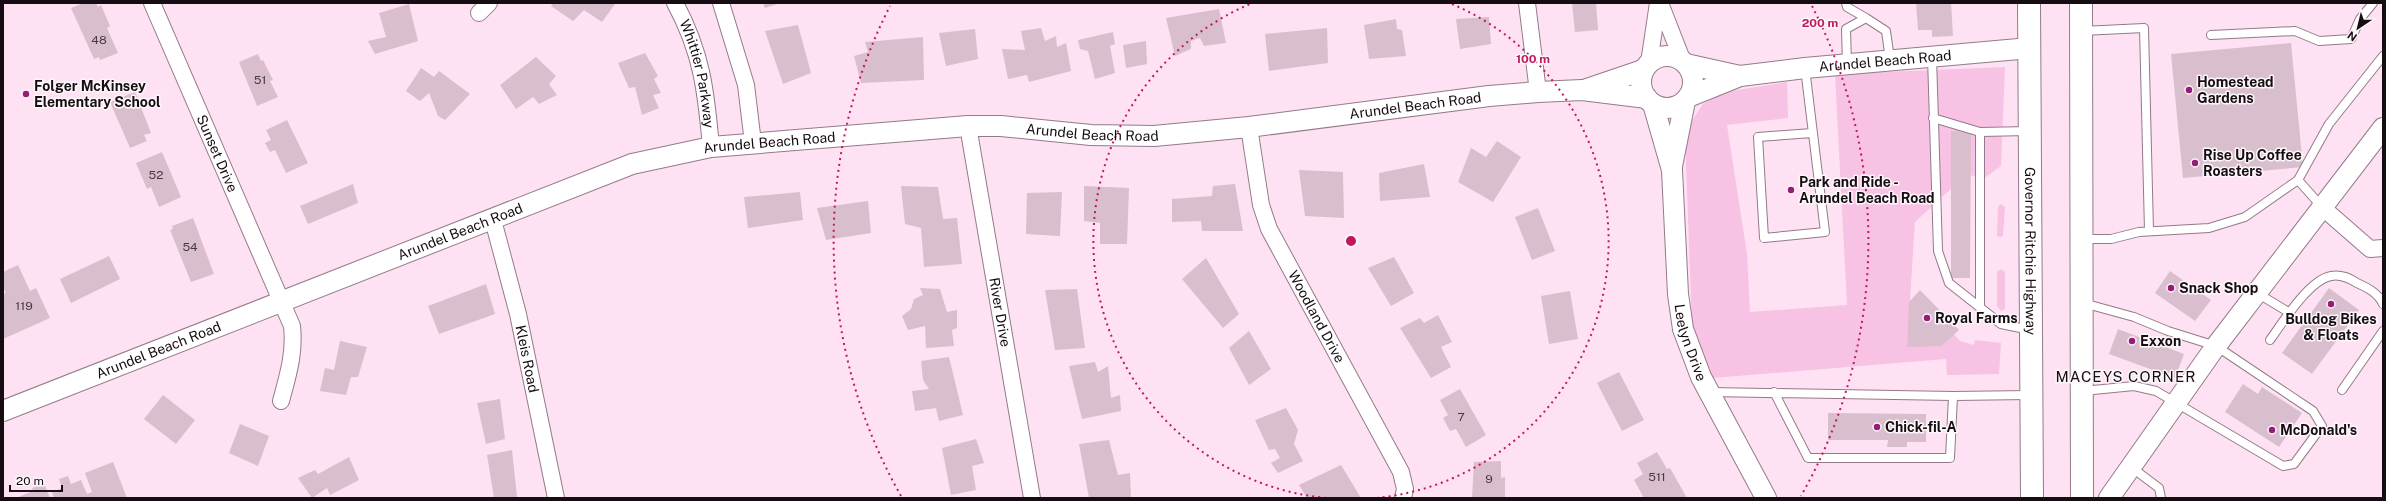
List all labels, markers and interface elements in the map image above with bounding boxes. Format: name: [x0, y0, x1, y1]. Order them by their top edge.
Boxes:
north arrow: [2338, 8, 2378, 48]
text: 200 m: [1802, 16, 1838, 30]
street label: Whittier Parkway: [676, 17, 717, 129]
text: N: [2345, 29, 2359, 44]
house number: 48: [91, 33, 107, 47]
street label: Arundel Beach Road: [1818, 47, 1952, 75]
text: 100 m: [1516, 52, 1550, 66]
house number: 51: [254, 73, 266, 87]
place label: Homestead Gardens: [2197, 74, 2274, 106]
place label: Folger McKinsey Elementary School: [34, 78, 161, 110]
marker: Homestead Gardens: [2184, 85, 2194, 95]
marker: Folger McKinsey Elementary School: [21, 89, 31, 99]
street label: Arundel Beach Road: [1348, 89, 1482, 122]
street label: Sunset Drive: [193, 112, 241, 195]
street label: Arundel Beach Road: [1025, 121, 1159, 144]
street label: Arundel Beach Road: [701, 129, 836, 157]
place label: Rise Up Coffee Roasters: [2203, 147, 2302, 179]
marker: Rise Up Coffee Roasters: [2190, 158, 2200, 168]
street label: Governor Ritchie Highway: [2022, 167, 2039, 336]
house number: 52: [149, 168, 163, 182]
place label: Park and Ride - Arundel Beach Road: [1799, 174, 1935, 206]
marker: Park and Ride - Arundel Beach Road: [1786, 185, 1796, 195]
street label: Arundel Beach Road: [395, 200, 525, 263]
centre of rings: [1344, 234, 1358, 248]
house number: 54: [182, 240, 198, 254]
street label: Woodland Drive: [1285, 268, 1348, 366]
street label: River Drive: [986, 276, 1014, 348]
place label: Snack Shop: [2179, 280, 2258, 296]
marker: Snack Shop: [2166, 283, 2176, 293]
house number: 119: [15, 299, 33, 313]
marker: Bulldog Bikes & Floats: [2326, 299, 2336, 309]
street label: Leelyn Drive: [1672, 303, 1710, 383]
place label: Royal Farms: [1935, 310, 2018, 326]
place label: Bulldog Bikes & Floats: [2285, 311, 2377, 343]
marker: Royal Farms: [1922, 313, 1932, 323]
street label: Arundel Beach Road: [94, 318, 223, 382]
street label: Kleis Road: [512, 324, 542, 394]
place label: Exxon: [2140, 333, 2181, 349]
marker: Exxon: [2127, 336, 2137, 346]
district label: MACEYS CORNER: [2056, 368, 2196, 385]
house number: 7: [1457, 410, 1465, 424]
place label: Chick-fil-A: [1885, 419, 1957, 435]
marker: Chick-fil-A: [1872, 422, 1882, 432]
place label: McDonald's: [2280, 422, 2357, 438]
marker: McDonald's: [2267, 425, 2277, 435]
scale bar: [10, 467, 62, 493]
house number: 511: [1648, 470, 1666, 484]
house number: 9: [1485, 472, 1493, 486]
text: 20 m: [16, 474, 44, 488]

